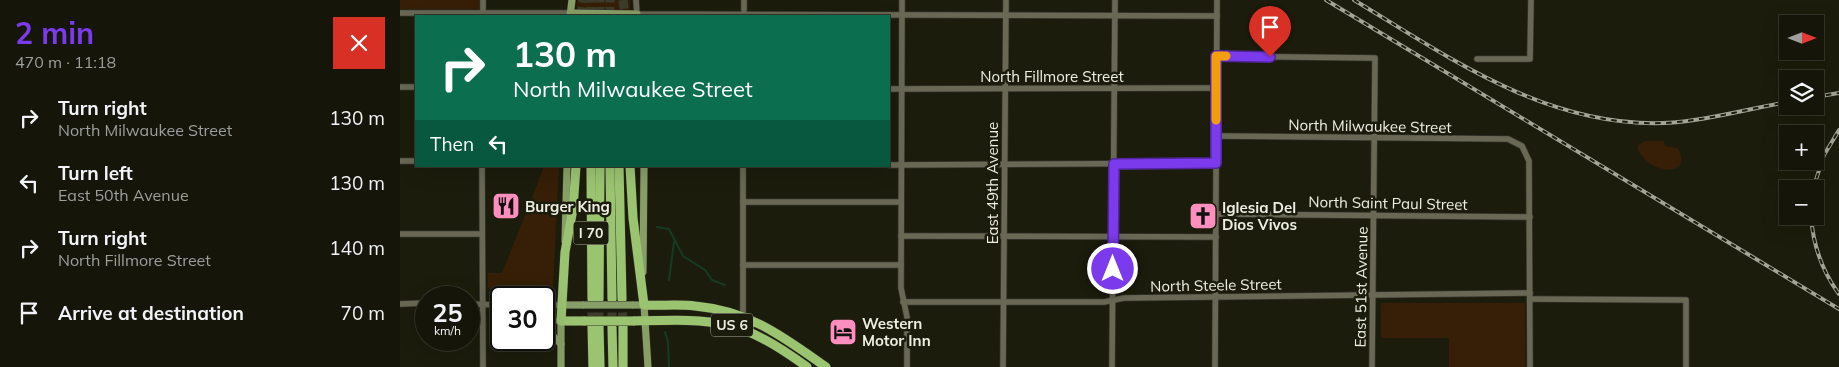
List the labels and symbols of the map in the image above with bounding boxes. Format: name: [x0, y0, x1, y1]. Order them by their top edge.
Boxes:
pin: [1249, 6, 1291, 57]
north arrow: [1779, 15, 1824, 60]
street label: North Fillmore Street: [980, 67, 1124, 86]
street label: North Milwaukee Street: [1288, 115, 1452, 137]
street label: East 49th Avenue: [983, 122, 1002, 244]
restaurant icon: Burger King: [491, 191, 521, 221]
street label: North Saint Paul Street: [1308, 192, 1468, 214]
place label: Burger King: [525, 197, 610, 216]
place label: Iglesia Del Dios Vivos: [1222, 198, 1297, 234]
church icon: Iglesia Del Dios Vivos: [1188, 201, 1218, 231]
road number: I 70: [574, 222, 608, 244]
street label: East 51st Avenue: [1350, 226, 1372, 348]
position arrow: [1086, 242, 1138, 294]
street label: North Steele Street: [1150, 274, 1282, 296]
speed limit sign: 30: [490, 286, 555, 351]
road number: US 6: [711, 314, 753, 336]
place label: Western Motor Inn: [862, 314, 931, 350]
hotel icon: Western Motor Inn: [828, 317, 858, 347]

